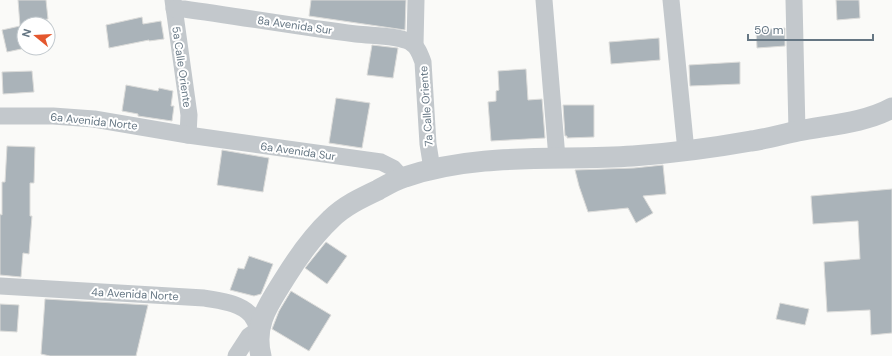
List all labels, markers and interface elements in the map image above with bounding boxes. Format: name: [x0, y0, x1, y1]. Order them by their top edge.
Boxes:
street label: 8a Avenida Sur: [257, 13, 333, 37]
north arrow: [16, 16, 56, 56]
scale bar: [748, 16, 873, 42]
text: 50 m: [754, 22, 783, 38]
street label: 5a Calle Oriente: [169, 26, 195, 108]
text: N: [19, 27, 34, 39]
street label: 7a Calle Oriente: [416, 65, 436, 147]
street label: 6a Avenida Norte: [50, 109, 138, 133]
street label: 6a Avenida Sur: [259, 139, 337, 163]
street label: 4a Avenida Norte: [91, 285, 179, 303]

